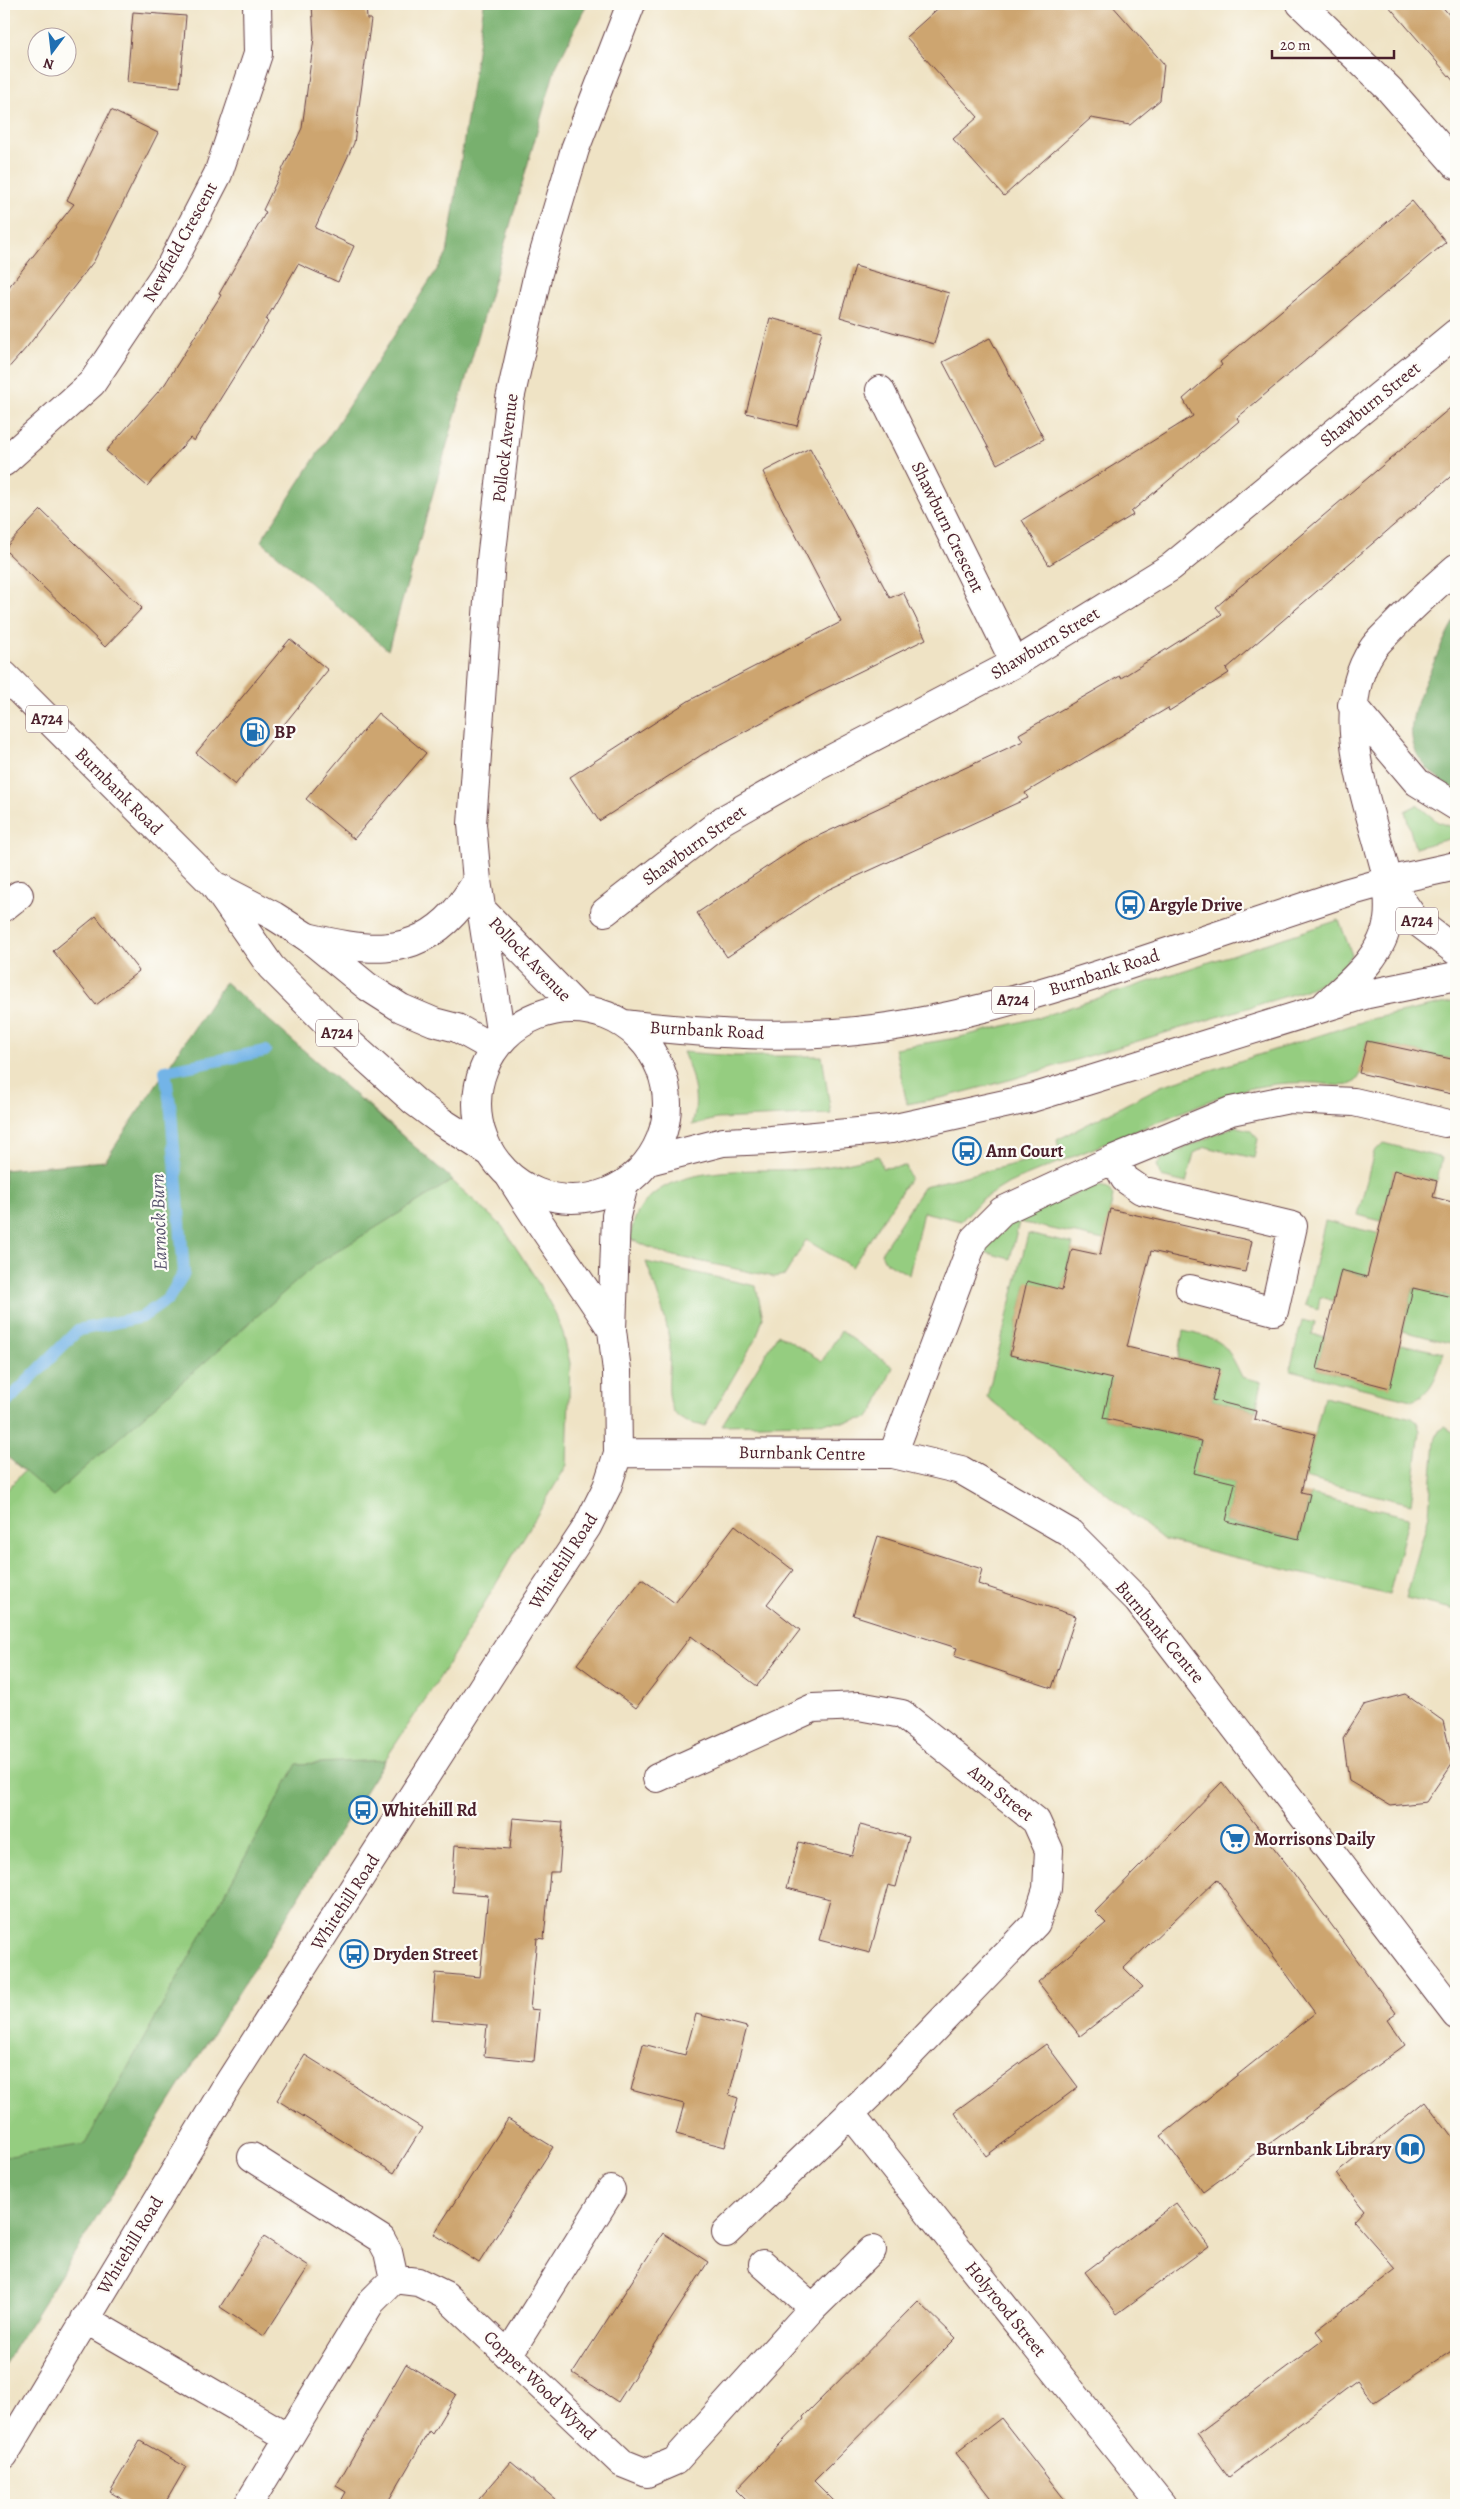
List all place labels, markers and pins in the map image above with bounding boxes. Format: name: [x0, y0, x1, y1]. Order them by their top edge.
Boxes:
fuel station icon: BP: [240, 717, 270, 747]
place label: BP: [274, 720, 296, 744]
bus stop icon: Argyle Drive: [1115, 890, 1145, 920]
place label: Argyle Drive: [1148, 893, 1243, 917]
bus stop icon: Ann Court: [952, 1136, 982, 1166]
place label: Ann Court: [985, 1139, 1064, 1163]
bus stop icon: Whitehill Rd: [348, 1795, 378, 1825]
place label: Whitehill Rd: [381, 1798, 477, 1822]
supermarket icon: Morrisons Daily: [1220, 1824, 1250, 1854]
place label: Morrisons Daily: [1254, 1827, 1376, 1851]
bus stop icon: Dryden Street: [339, 1939, 369, 1969]
place label: Dryden Street: [373, 1942, 478, 1966]
library icon: Burnbank Library: [1395, 2134, 1425, 2164]
place label: Burnbank Library: [1256, 2137, 1392, 2161]

